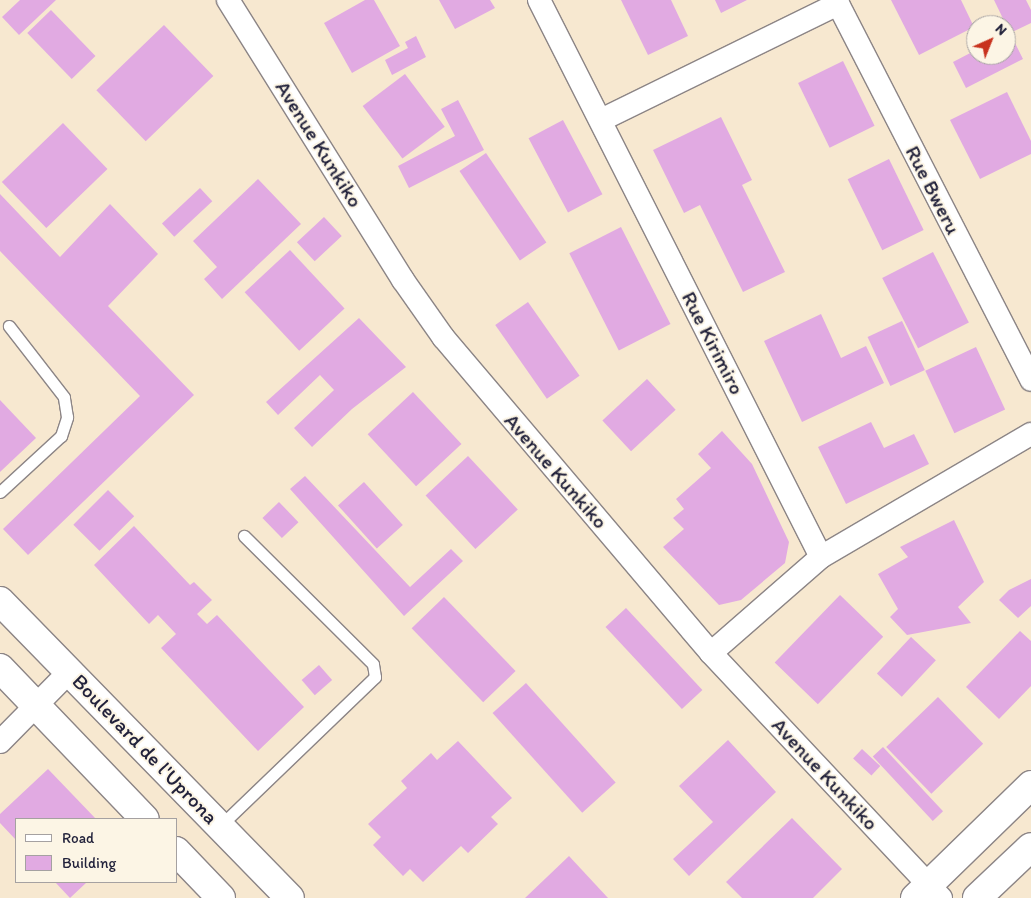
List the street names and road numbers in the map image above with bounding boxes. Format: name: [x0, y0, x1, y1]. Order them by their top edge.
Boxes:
street label: Avenue Kunkiko: [270, 76, 368, 212]
street label: Rue Bweru: [900, 141, 966, 239]
street label: Rue Kirimiro: [676, 287, 750, 399]
street label: Avenue Kunkiko: [499, 408, 613, 534]
street label: Boulevard de l'Uprona: [67, 669, 223, 829]
street label: Avenue Kunkiko: [766, 713, 884, 835]

